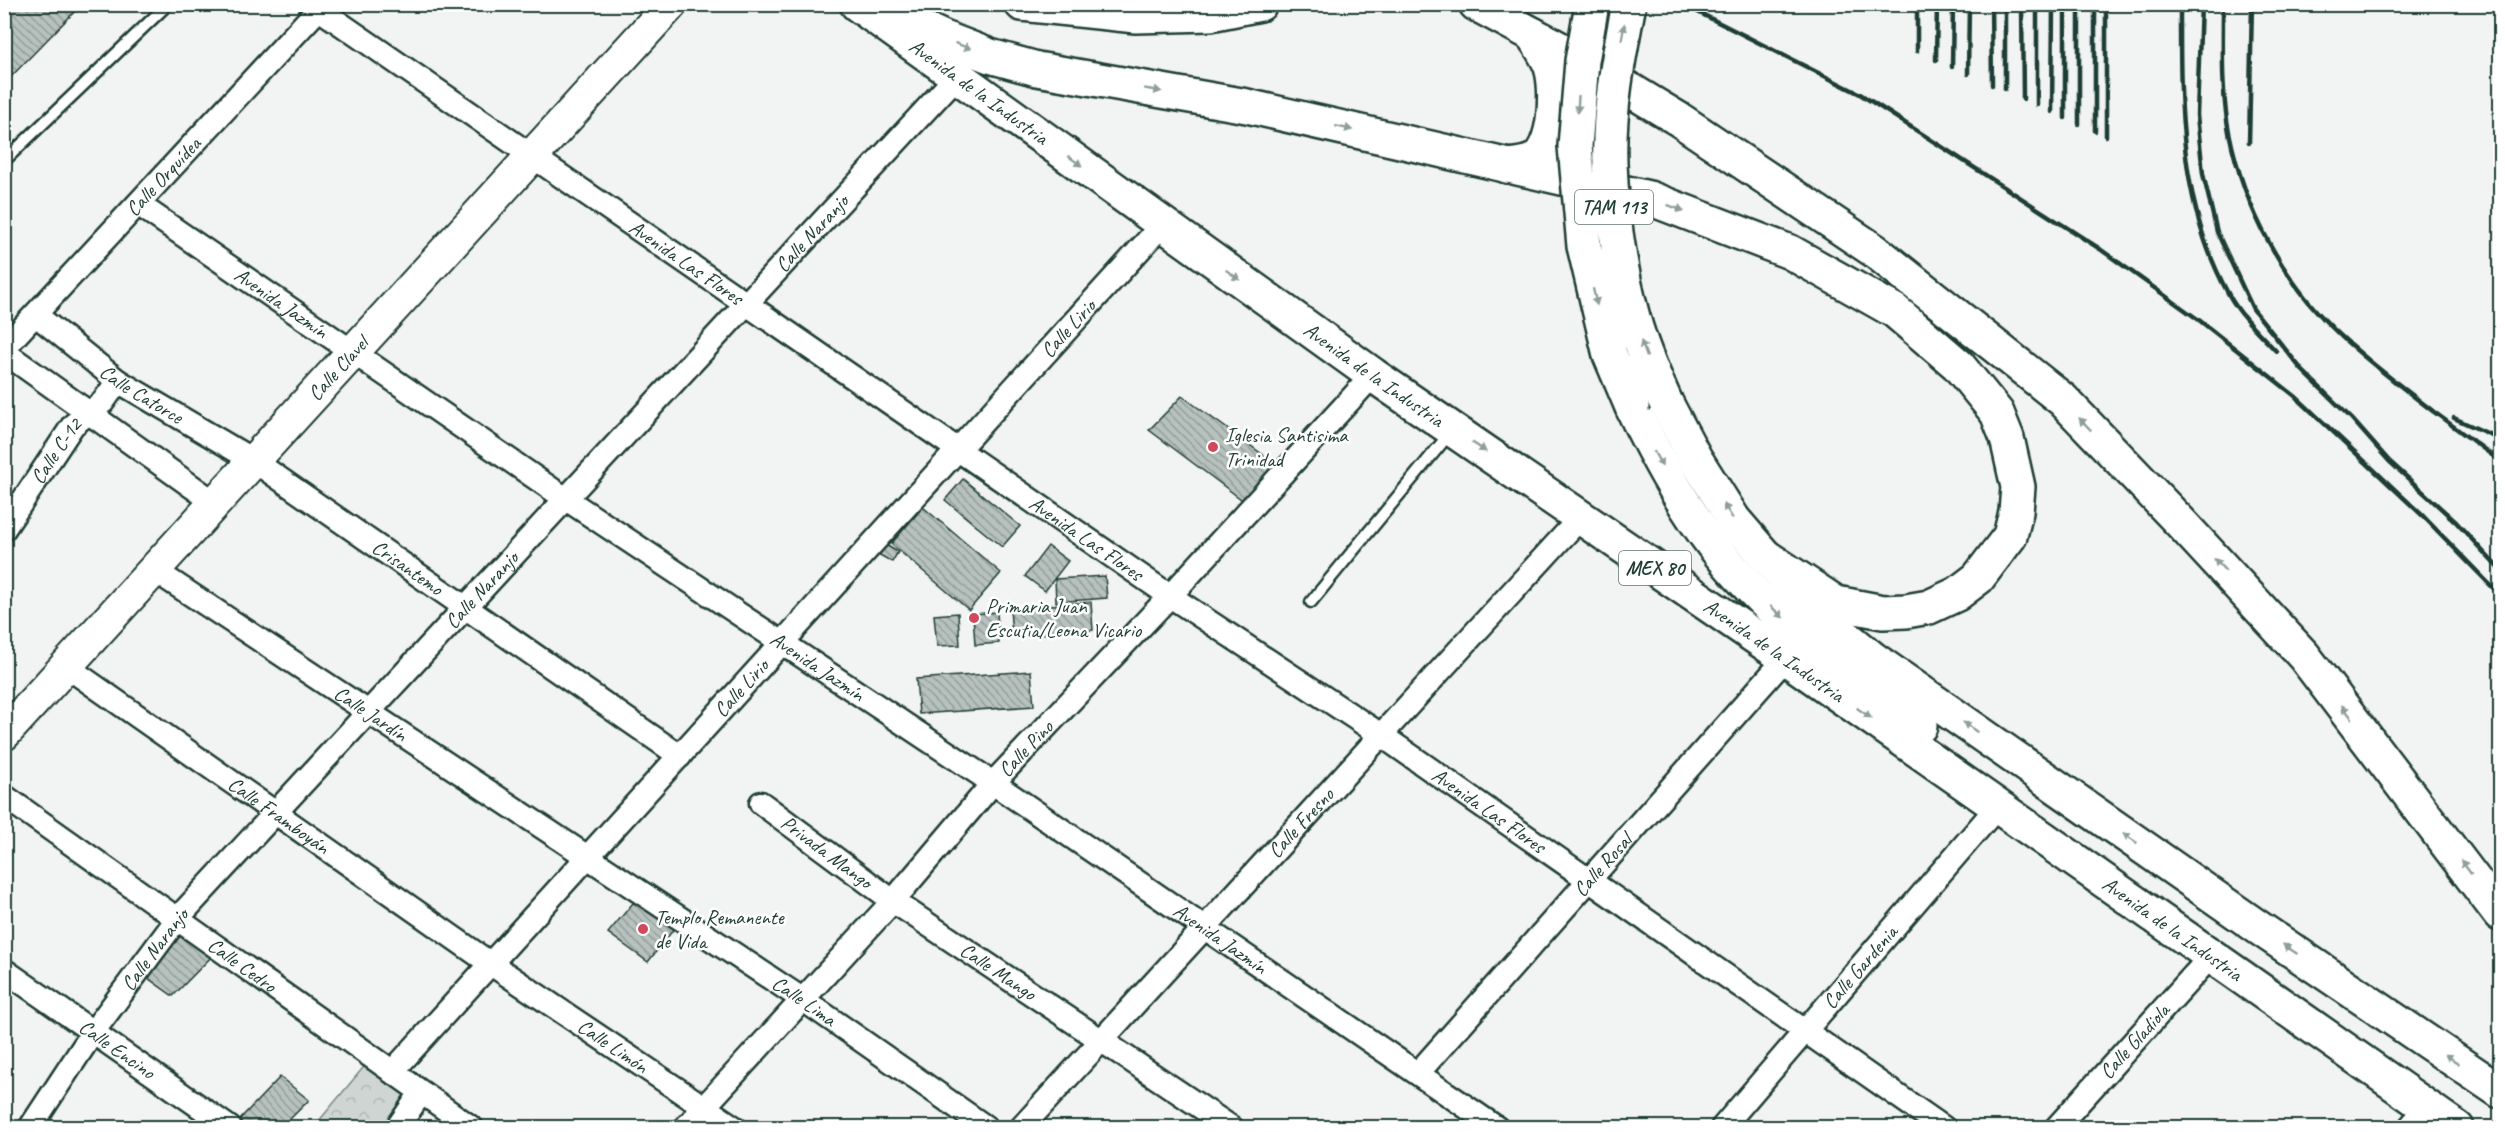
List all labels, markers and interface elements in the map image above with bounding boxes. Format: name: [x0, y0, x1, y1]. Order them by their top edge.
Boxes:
one-way arrow: [1619, 23, 1628, 42]
street label: Avenida de la Industria: [904, 33, 1055, 151]
one-way arrow: [954, 41, 972, 51]
one-way arrow: [1143, 85, 1162, 94]
one-way arrow: [1573, 94, 1583, 113]
one-way arrow: [1334, 124, 1353, 134]
street label: Calle Orquídea: [120, 130, 207, 222]
one-way arrow: [1067, 155, 1083, 167]
street label: Calle Naranjo: [769, 187, 856, 277]
road number: TAM 113: [1575, 190, 1653, 224]
one-way arrow: [1667, 203, 1685, 213]
street label: Avenida Las Flores: [624, 214, 749, 312]
street label: Avenida Jazmín: [229, 261, 334, 344]
one-way arrow: [1225, 269, 1241, 280]
one-way arrow: [1591, 288, 1600, 307]
street label: Calle Lirio: [1035, 292, 1103, 363]
street label: Avenida de la Industria: [1299, 317, 1450, 433]
street label: Calle Clavel: [302, 329, 376, 406]
one-way arrow: [1639, 340, 1648, 358]
street label: Calle Catorce: [94, 358, 189, 430]
street label: Calle C-12: [25, 410, 87, 489]
one-way arrow: [2078, 416, 2092, 431]
place label: Iglesia Santisima Trinidad: [1225, 422, 1349, 472]
marker: Iglesia Santisima Trinidad: [1206, 440, 1220, 454]
one-way arrow: [1470, 441, 1486, 453]
one-way arrow: [1653, 451, 1663, 468]
street label: Avenida Las Flores: [1024, 490, 1150, 588]
one-way arrow: [1723, 503, 1734, 519]
street label: Crisantemo: [367, 534, 450, 602]
street label: Calle Naranjo: [439, 544, 526, 634]
road number: MEX 80: [1619, 551, 1691, 585]
one-way arrow: [2213, 557, 2227, 572]
place label: Primaria Juan Escutia/Leona Vicario: [986, 593, 1143, 643]
street label: Avenida de la Industria: [1699, 593, 1851, 709]
one-way arrow: [1769, 605, 1784, 619]
marker: Primaria Juan Escutia/Leona Vicario: [967, 611, 981, 625]
street label: Avenida Jazmín: [766, 626, 870, 707]
street label: Calle Lirio: [708, 651, 776, 723]
street label: Calle Jardín: [329, 680, 413, 747]
one-way arrow: [2341, 704, 2354, 720]
one-way arrow: [1855, 707, 1871, 719]
street label: Calle Pino: [992, 713, 1060, 782]
one-way arrow: [1963, 721, 1979, 733]
street label: Avenida Las Flores: [1427, 762, 1552, 860]
street label: Calle Framboyán: [223, 771, 335, 860]
street label: Calle Fresno: [1262, 781, 1340, 863]
street label: Privada Mango: [776, 809, 880, 896]
street label: Calle Rosal: [1568, 825, 1640, 902]
one-way arrow: [2123, 832, 2139, 844]
one-way arrow: [2461, 859, 2473, 874]
street label: Avenida de la Industria: [2097, 871, 2249, 988]
street label: Avenida Jazmín: [1168, 897, 1273, 980]
street label: Calle Naranjo: [115, 900, 196, 996]
place label: Templo Remanente de Vida: [655, 904, 785, 954]
street label: Calle Gardenia: [1817, 918, 1904, 1014]
marker: Templo Remanente de Vida: [636, 922, 650, 936]
street label: Calle Cedro: [203, 932, 283, 999]
street label: Calle Mango: [955, 937, 1043, 1007]
one-way arrow: [2282, 944, 2299, 955]
street label: Calle Lima: [767, 970, 843, 1033]
street label: Calle Gladiola: [2094, 996, 2177, 1084]
street label: Calle Encino: [74, 1013, 161, 1086]
street label: Calle Limón: [573, 1013, 654, 1079]
one-way arrow: [2444, 1053, 2460, 1064]

